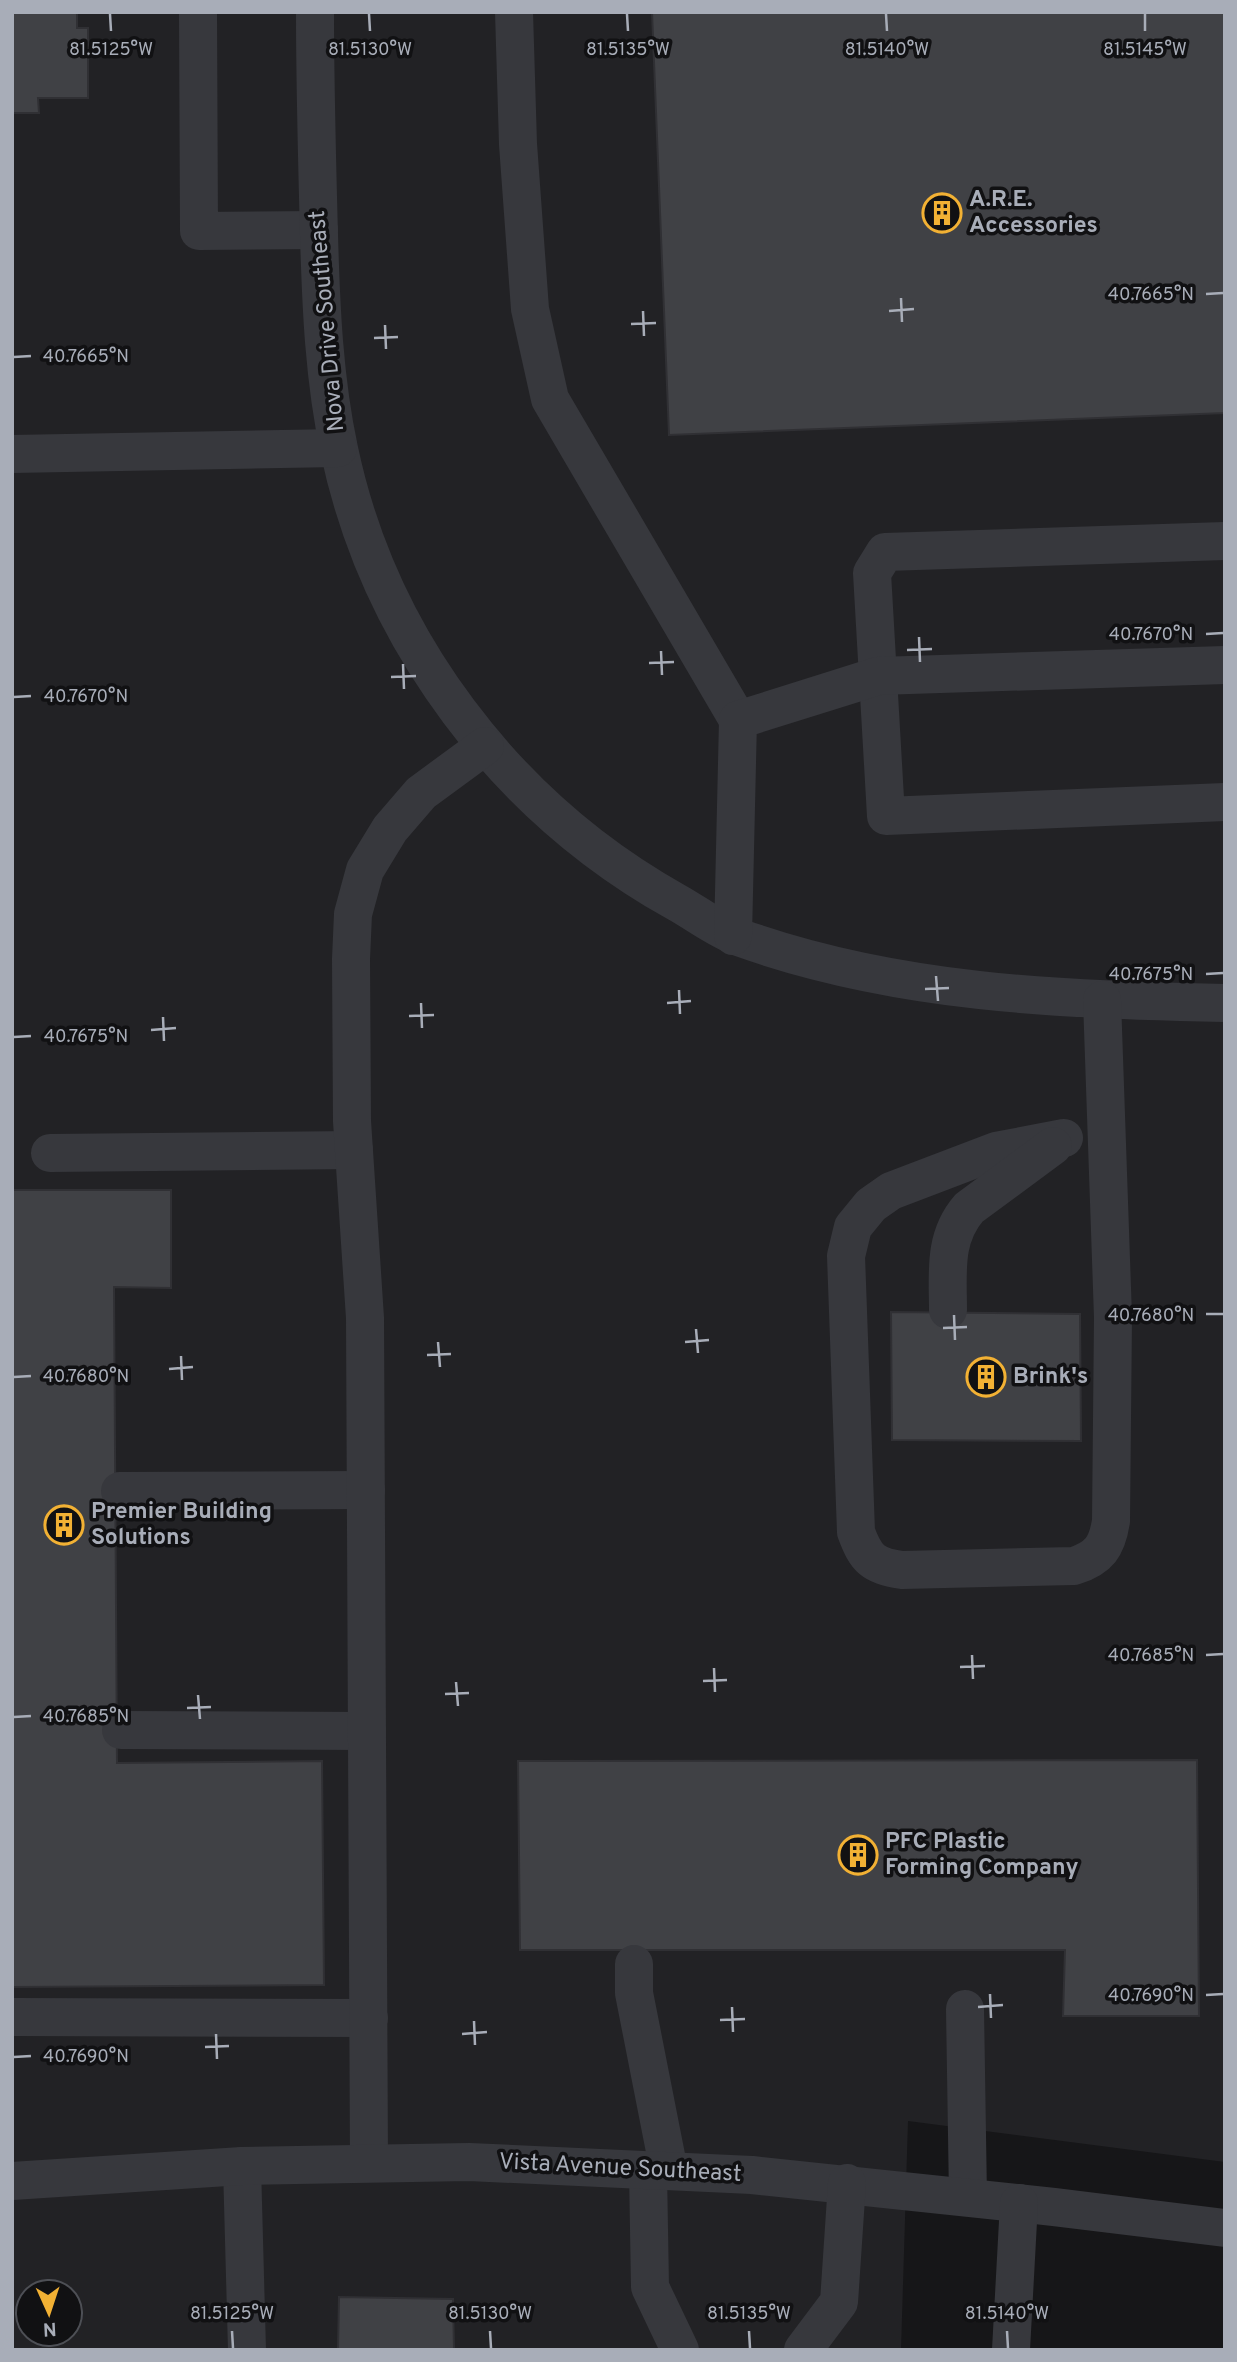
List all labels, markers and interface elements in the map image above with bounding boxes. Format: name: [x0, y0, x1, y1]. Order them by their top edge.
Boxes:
text: 81.5125°W: [69, 39, 153, 62]
text: 81.5130°W: [328, 39, 412, 62]
text: 81.5135°W: [586, 39, 670, 62]
text: 81.5140°W: [845, 39, 929, 62]
text: 81.5145°W: [1103, 39, 1187, 62]
place label: A.R.E. Accessories: [969, 186, 1098, 241]
building icon: A.R.E. Accessories: [921, 192, 963, 234]
street label: Nova Drive Southeast: [304, 209, 352, 433]
text: 40.7665°N: [1108, 284, 1194, 307]
text: 40.7665°N: [43, 346, 129, 369]
text: 40.7670°N: [1109, 624, 1193, 647]
text: 40.7670°N: [44, 686, 128, 709]
text: 40.7675°N: [1109, 964, 1193, 987]
text: 40.7675°N: [44, 1026, 128, 1049]
text: 40.7680°N: [1108, 1305, 1194, 1328]
building icon: Brink's: [965, 1356, 1007, 1398]
place label: Brink's: [1013, 1363, 1088, 1392]
text: 40.7680°N: [43, 1366, 129, 1389]
place label: Premier Building Solutions: [91, 1498, 272, 1553]
building icon: Premier Building Solutions: [43, 1504, 85, 1546]
text: 40.7685°N: [1108, 1645, 1194, 1668]
text: 40.7685°N: [43, 1706, 129, 1729]
place label: PFC Plastic Forming Company: [885, 1828, 1079, 1883]
building icon: PFC Plastic Forming Company: [837, 1834, 879, 1876]
text: 40.7690°N: [1108, 1985, 1194, 2008]
text: 40.7690°N: [43, 2046, 129, 2069]
street label: Vista Avenue Southeast: [498, 2148, 742, 2190]
north arrow: [14, 2278, 84, 2348]
text: 81.5125°W: [190, 2303, 274, 2326]
text: 81.5130°W: [448, 2303, 532, 2326]
text: 81.5135°W: [707, 2303, 791, 2326]
text: 81.5140°W: [965, 2303, 1049, 2326]
text: N: [42, 2316, 57, 2340]

